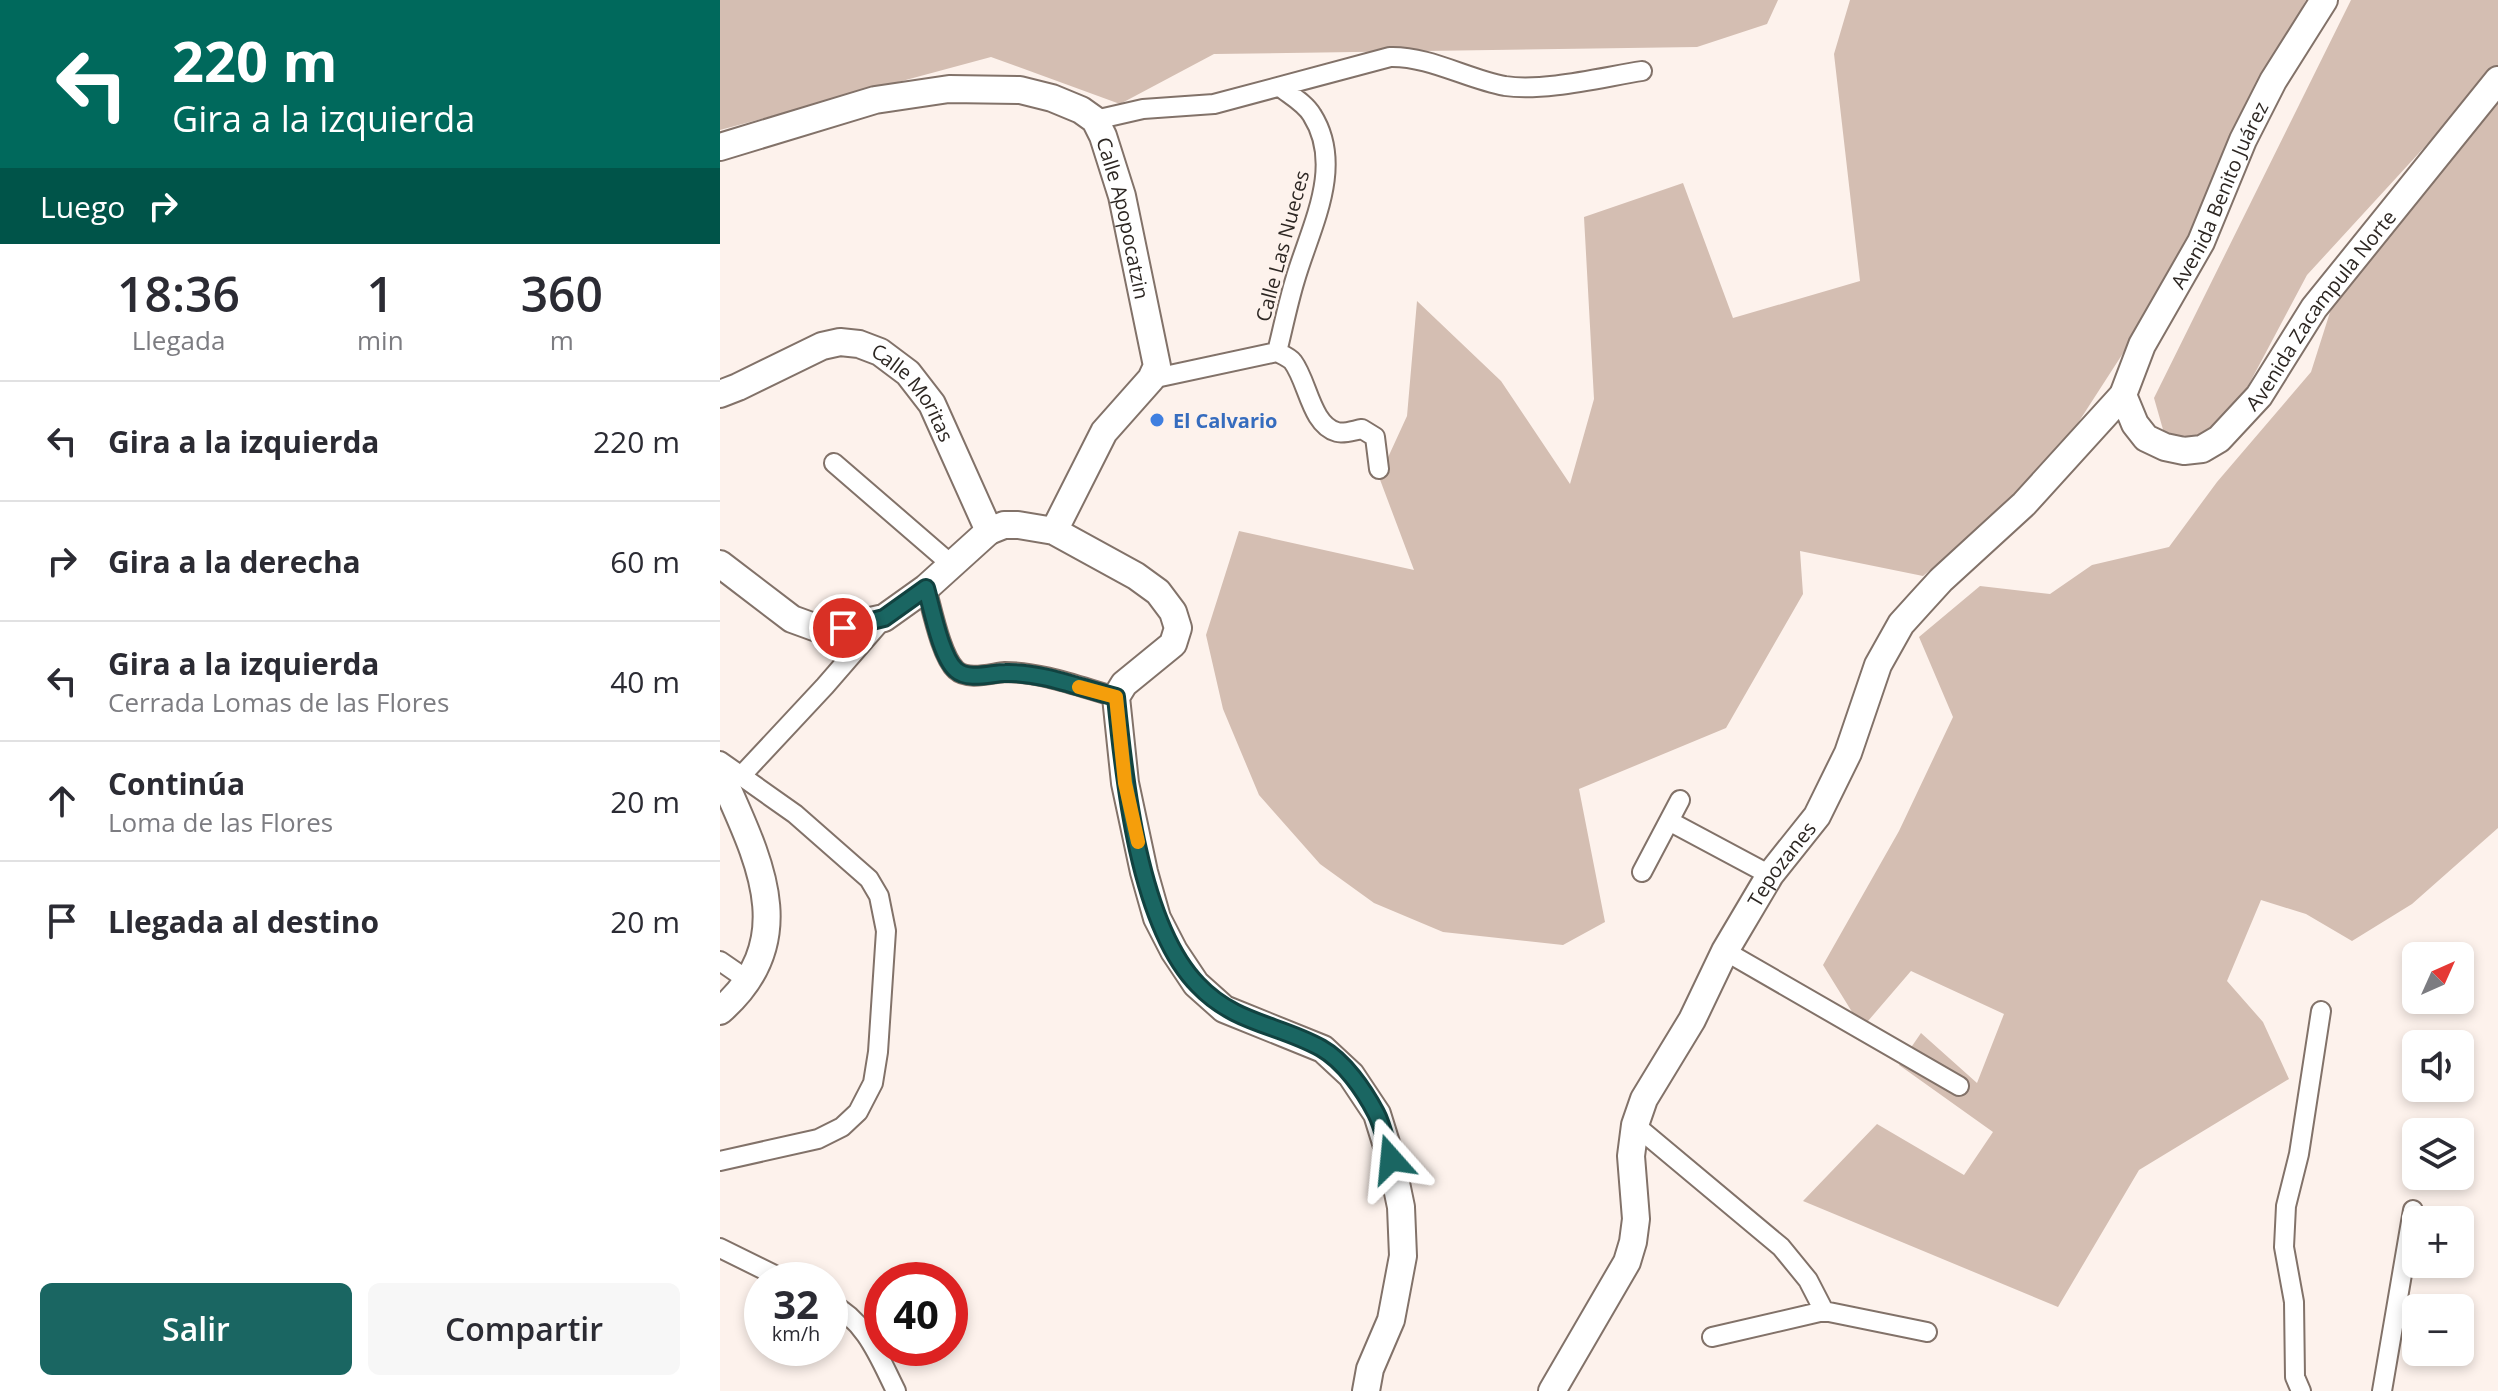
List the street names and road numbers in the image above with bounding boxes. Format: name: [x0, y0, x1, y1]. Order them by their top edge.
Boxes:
street label: Avenida Benito Juárez: [2164, 97, 2274, 293]
street label: Calle Apopocatzin: [1091, 134, 1156, 301]
street label: Calle Las Nueces: [1249, 167, 1315, 325]
street label: Avenida Zacampula Norte: [2239, 204, 2402, 416]
street label: Calle Moritas: [868, 337, 961, 446]
street label: Tepozanes: [1741, 815, 1821, 912]

